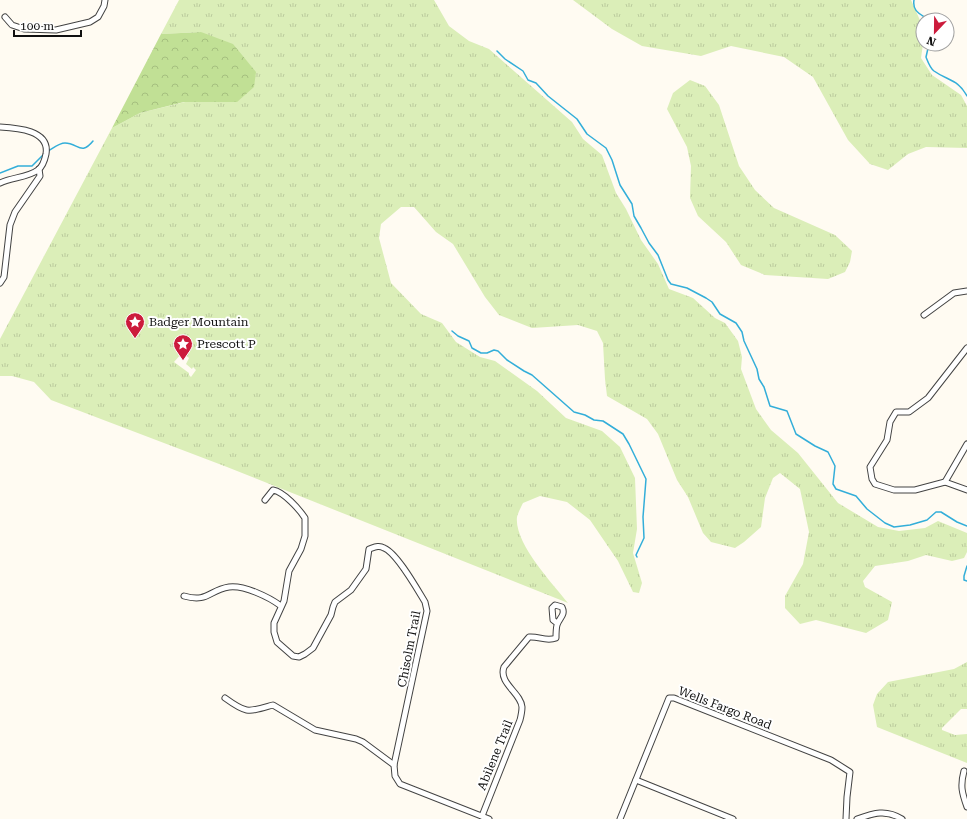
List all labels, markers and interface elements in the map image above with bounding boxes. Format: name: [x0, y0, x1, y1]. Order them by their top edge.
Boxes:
scale bar: [14, 12, 81, 38]
north arrow: [915, 12, 955, 52]
text: 100 m: [20, 19, 54, 33]
text: N: [925, 33, 938, 48]
place icon: Badger Mountain: [124, 311, 146, 339]
place label: Badger Mountain: [149, 315, 249, 329]
place icon: Prescott P: [172, 333, 194, 361]
place label: Prescott P: [197, 337, 256, 351]
street label: Chisolm Trail: [395, 609, 423, 688]
street label: Wells Fargo Road: [676, 684, 774, 732]
street label: Abilene Trail: [475, 718, 516, 792]

